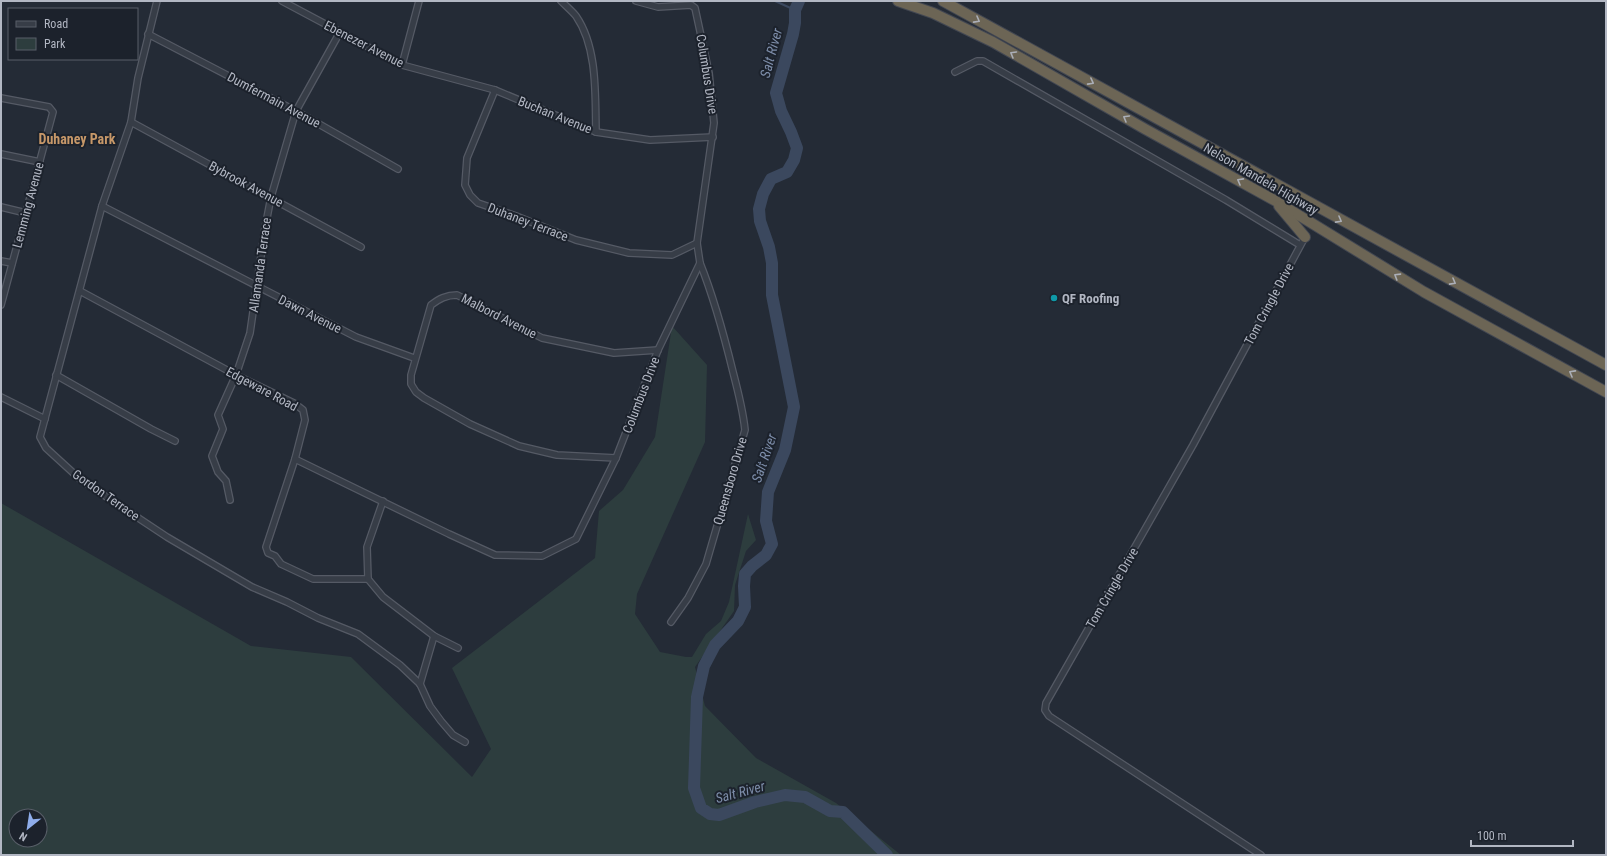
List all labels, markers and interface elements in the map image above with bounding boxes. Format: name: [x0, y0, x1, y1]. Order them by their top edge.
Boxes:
legend: [8, 8, 138, 60]
one-way arrow: [973, 15, 980, 22]
text: Road: [44, 17, 68, 31]
street label: Ebenezer Avenue: [322, 17, 406, 71]
water label: Salt River: [757, 26, 785, 79]
street label: Columbus Drive: [693, 33, 721, 115]
text: Park: [44, 37, 66, 51]
one-way arrow: [1010, 51, 1017, 58]
street label: Dumfermain Avenue: [225, 69, 323, 131]
one-way arrow: [1087, 78, 1094, 85]
street label: Buchan Avenue: [516, 93, 594, 137]
one-way arrow: [1123, 116, 1130, 123]
district label: Duhaney Park: [38, 131, 116, 147]
street label: Nelson Mandela Highway: [1201, 140, 1321, 218]
street label: Bybrook Avenue: [206, 158, 286, 210]
street label: Lemming Avenue: [9, 161, 47, 249]
one-way arrow: [1236, 179, 1244, 186]
street label: Duhaney Terrace: [486, 200, 570, 244]
one-way arrow: [1335, 215, 1342, 222]
street label: Allamanda Terrace: [246, 217, 274, 313]
street label: Tom Cringle Drive: [1241, 261, 1297, 347]
one-way arrow: [1394, 273, 1401, 280]
one-way arrow: [1449, 277, 1457, 285]
street label: Malbord Avenue: [459, 291, 539, 341]
place label: QF Roofing: [1062, 291, 1119, 306]
street label: Dawn Avenue: [276, 292, 344, 336]
marker: QF Roofing: [1049, 293, 1059, 303]
street label: Columbus Drive: [620, 355, 662, 435]
street label: Edgeware Road: [224, 364, 300, 414]
one-way arrow: [1569, 370, 1576, 378]
water label: Salt River: [748, 431, 780, 484]
street label: Queensboro Drive: [710, 435, 750, 527]
street label: Gordon Terrace: [70, 466, 142, 524]
street label: Tom Cringle Drive: [1083, 545, 1141, 631]
water label: Salt River: [714, 778, 767, 806]
north arrow: [8, 808, 48, 848]
scale bar: [1471, 822, 1573, 848]
text: N: [17, 829, 29, 844]
text: 100 m: [1477, 829, 1507, 843]

